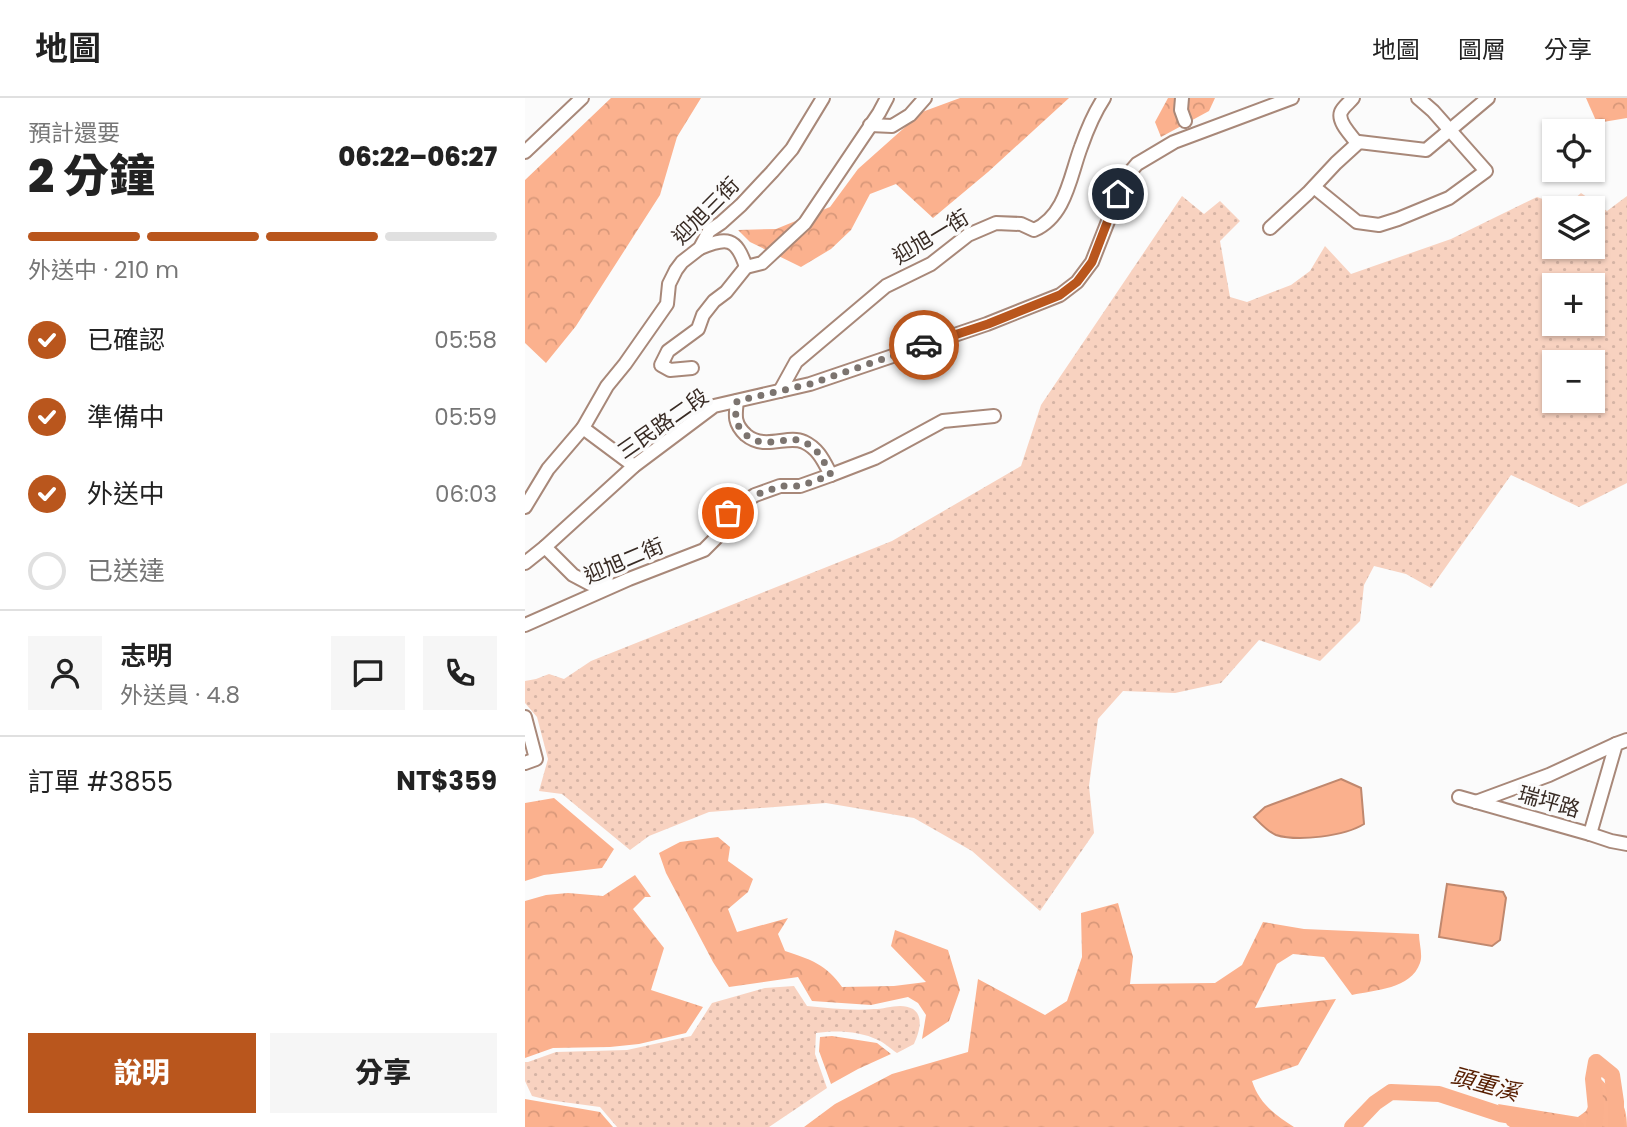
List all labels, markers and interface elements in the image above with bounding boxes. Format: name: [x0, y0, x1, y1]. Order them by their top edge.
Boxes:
text: 地圖: [35, 25, 101, 72]
text: 地圖: [1372, 33, 1420, 66]
text: 圖層: [1458, 33, 1506, 66]
text: 分享: [1544, 33, 1592, 66]
text: 預計還要: [28, 117, 120, 149]
map controls: [1542, 119, 1605, 413]
button: locate: [1542, 119, 1605, 182]
text: 06:22–06:27: [338, 139, 497, 175]
text: 2 分鐘: [28, 144, 155, 208]
pin: [1088, 164, 1148, 224]
street label: 迎旭三街: [666, 171, 746, 251]
icon: home: [1099, 175, 1137, 213]
button: layers: [1542, 196, 1605, 259]
street label: 迎旭一街: [887, 203, 974, 271]
text: 外送中 · 210 m: [28, 254, 179, 286]
button: +: [1542, 273, 1605, 336]
courier: [889, 310, 959, 380]
icon: check: [28, 321, 66, 359]
text: 已確認: [87, 322, 165, 358]
text: 05:58: [434, 324, 497, 356]
icon: car: [905, 326, 943, 364]
button: −: [1542, 350, 1605, 413]
street label: 三民路二段: [611, 382, 714, 466]
icon: check: [28, 398, 66, 436]
text: 準備中: [87, 399, 165, 435]
text: 05:59: [434, 401, 497, 433]
icon: check: [28, 475, 66, 513]
text: 外送中: [87, 476, 165, 512]
text: 06:03: [435, 478, 497, 510]
pin: [698, 483, 758, 543]
icon: bag: [709, 494, 747, 532]
street label: 迎旭二街: [579, 531, 668, 590]
text: 已送達: [87, 553, 165, 589]
button: person: [28, 636, 102, 710]
button: chat: [331, 636, 405, 710]
button: phone: [423, 636, 497, 710]
text: 志明: [120, 638, 172, 674]
text: 外送員 · 4.8: [120, 679, 240, 711]
text: NT$359: [396, 763, 497, 799]
text: 訂單 #3855: [28, 764, 173, 800]
street label: 瑞坪路: [1515, 779, 1583, 824]
button: 說明: [28, 1033, 256, 1113]
button: 分享: [270, 1033, 497, 1113]
water label: 頭重溪: [1448, 1060, 1525, 1109]

